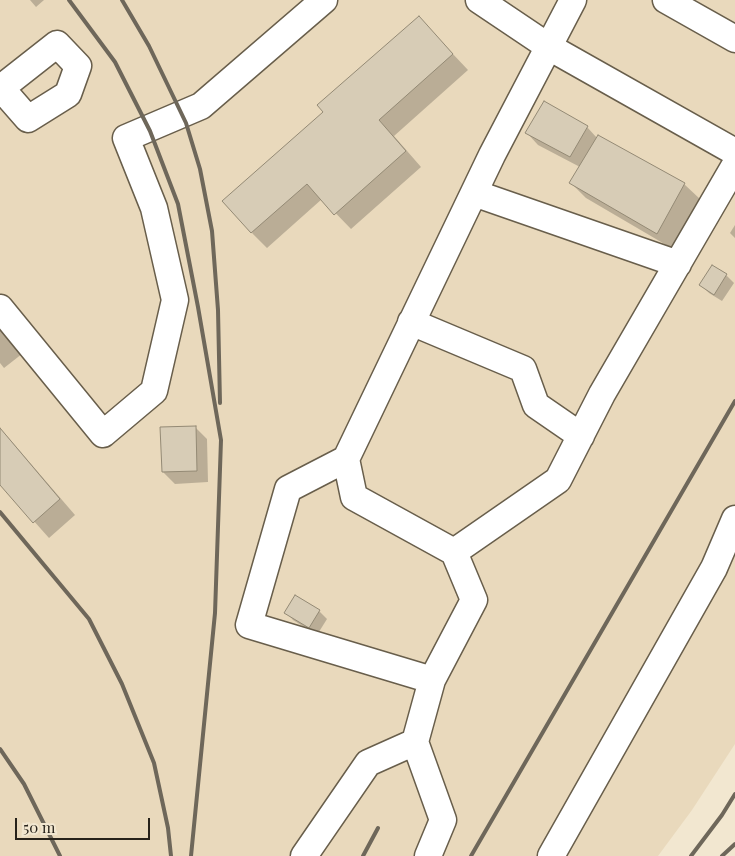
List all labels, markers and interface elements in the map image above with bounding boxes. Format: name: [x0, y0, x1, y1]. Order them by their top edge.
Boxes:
scale bar: [18, 808, 152, 840]
text: 50 m: [23, 817, 55, 837]

